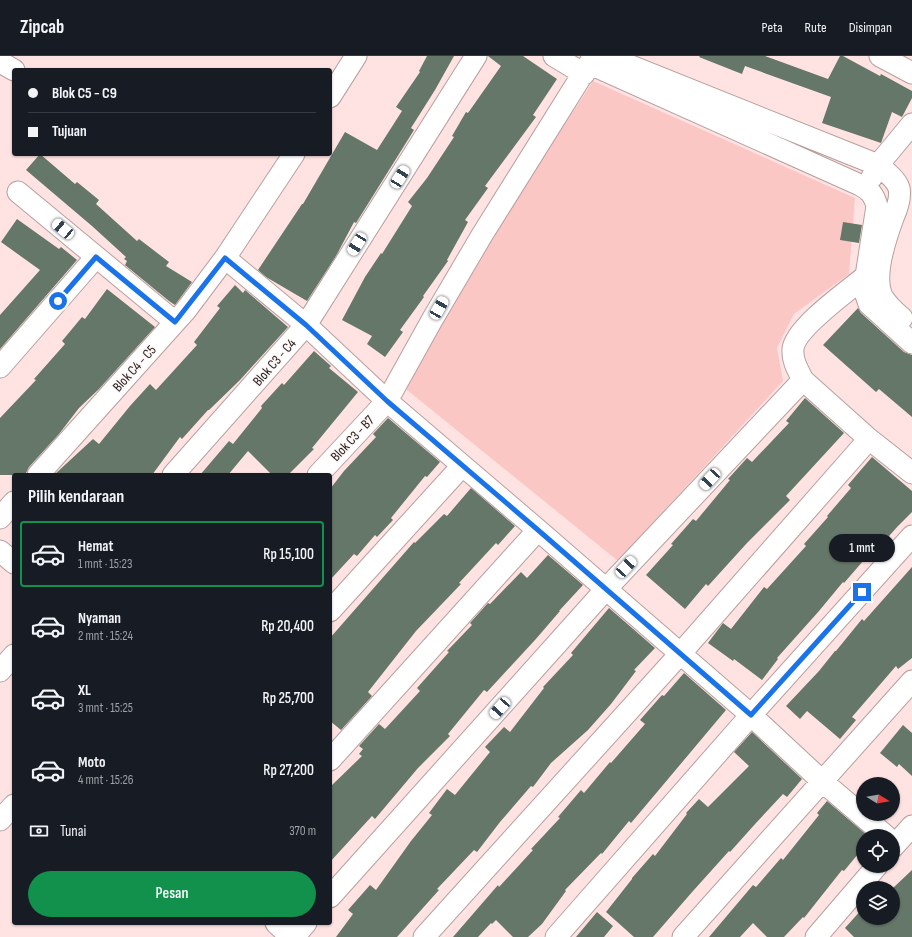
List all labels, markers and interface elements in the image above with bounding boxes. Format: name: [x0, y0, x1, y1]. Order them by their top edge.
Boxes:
text: Zipcab: [20, 16, 64, 39]
text: Peta: [762, 19, 783, 36]
text: Rute: [805, 19, 827, 36]
text: Disimpan: [849, 19, 892, 36]
text: Blok C5 - C9: [52, 84, 117, 103]
text: Tujuan: [52, 122, 87, 141]
car: [389, 164, 411, 190]
car: [50, 217, 76, 241]
car: [346, 231, 368, 257]
route start: [49, 292, 67, 310]
car: [428, 295, 450, 321]
street label: Blok C3 - C4: [249, 335, 300, 389]
street label: Blok C4 - C5: [109, 341, 160, 395]
street label: Blok C3 - B7: [327, 412, 378, 465]
car: [697, 466, 723, 492]
text: Pilih kendaraan: [28, 486, 124, 507]
callout: 1 mnt: [829, 534, 895, 562]
icon: car: [30, 536, 66, 572]
text: Hemat: [78, 537, 113, 556]
text: 1 mnt: [849, 540, 875, 556]
text: Rp 15,100: [263, 545, 314, 564]
car: [613, 554, 639, 580]
text: 1 mnt · 15:23: [78, 556, 132, 572]
route end: [853, 583, 871, 601]
icon: car: [30, 608, 66, 644]
text: Nyaman: [78, 609, 121, 628]
text: Rp 20,400: [261, 617, 314, 636]
text: 2 mnt · 15:24: [78, 628, 133, 644]
icon: car: [30, 680, 66, 716]
text: XL: [78, 681, 91, 700]
text: Rp 25,700: [262, 689, 314, 708]
car: [488, 695, 512, 721]
text: 3 mnt · 15:25: [78, 700, 133, 716]
icon: car: [30, 752, 66, 788]
text: Moto: [78, 753, 105, 772]
text: Rp 27,200: [263, 761, 314, 780]
text: 4 mnt · 15:26: [78, 772, 133, 788]
north arrow: [856, 777, 900, 821]
map controls: [856, 777, 900, 925]
icon: cash: [28, 820, 50, 842]
text: Tunai: [60, 822, 86, 841]
text: 370 m: [289, 823, 316, 839]
button: locate: [856, 829, 900, 873]
button: Pesan: [28, 871, 316, 917]
button: layers: [856, 881, 900, 925]

